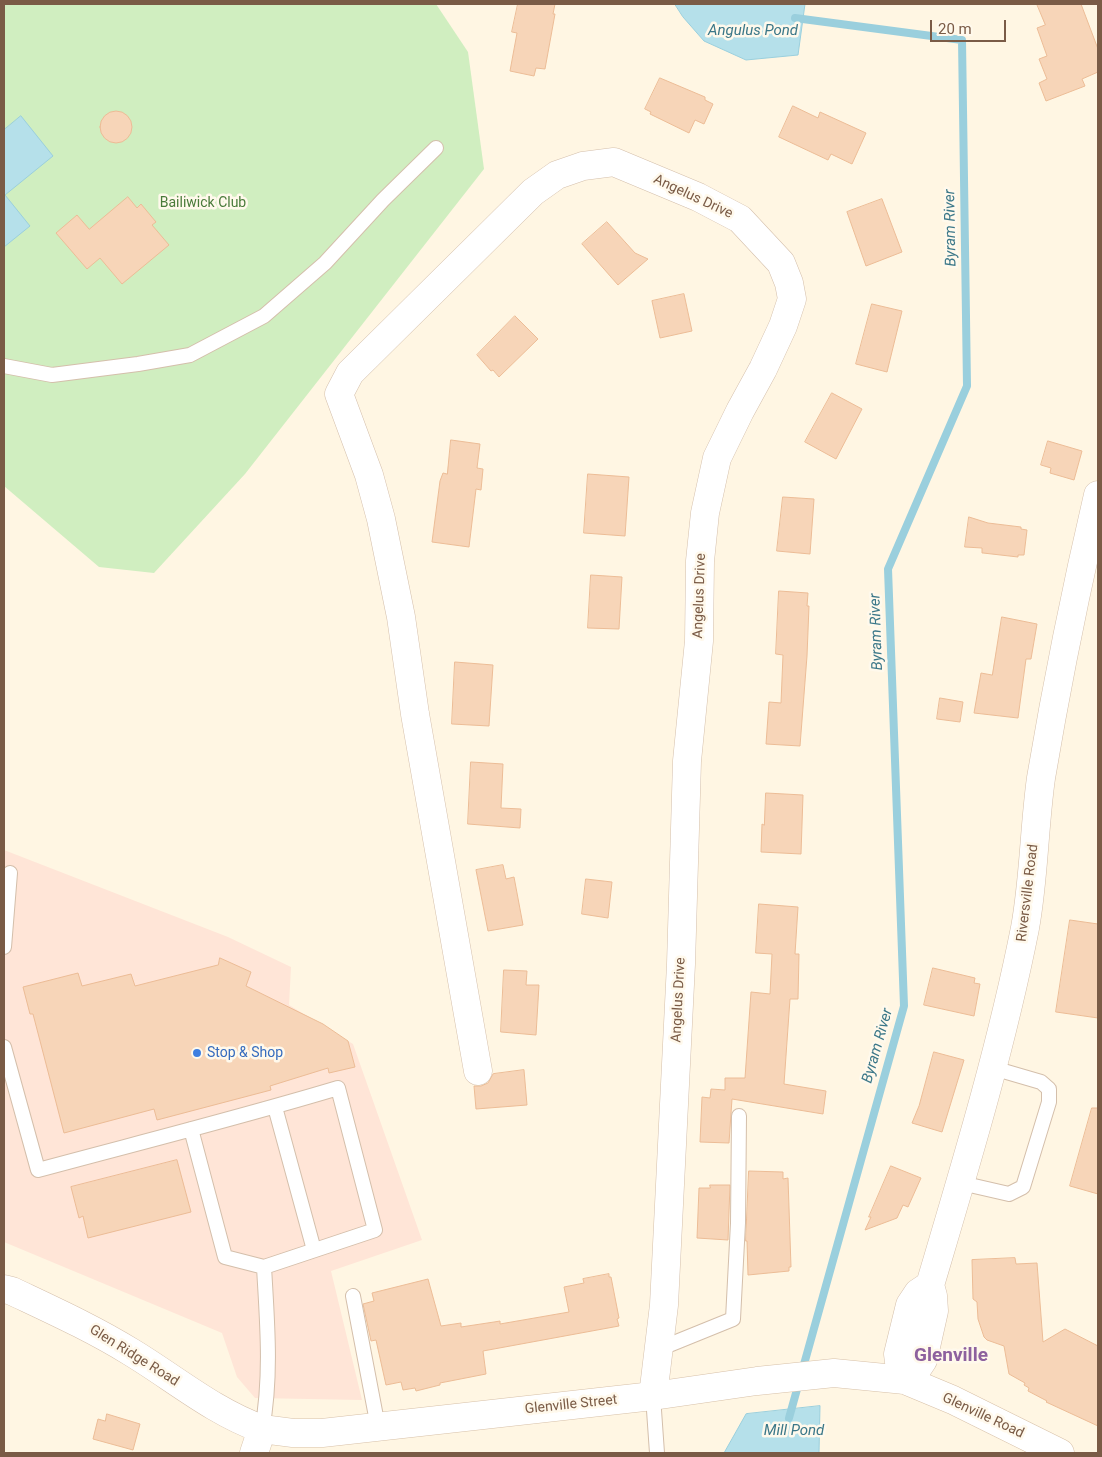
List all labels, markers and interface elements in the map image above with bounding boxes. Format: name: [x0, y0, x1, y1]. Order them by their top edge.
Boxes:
scale bar: [932, 10, 1008, 42]
text: 20 m: [938, 20, 972, 38]
water label: Angulus Pond: [708, 22, 798, 40]
street label: Angelus Drive: [651, 171, 735, 223]
water label: Byram River: [941, 189, 961, 267]
park label: Bailiwick Club: [160, 195, 246, 211]
street label: Angelus Drive: [690, 553, 710, 639]
water label: Byram River: [867, 593, 887, 671]
street label: Riversville Road: [1014, 843, 1042, 943]
street label: Angelus Drive: [668, 957, 690, 1043]
water label: Byram River: [859, 1006, 897, 1086]
place label: Stop & Shop: [207, 1045, 283, 1061]
marker: Stop & Shop: [191, 1047, 203, 1059]
street label: Glen Ridge Road: [86, 1322, 182, 1390]
district label: Glenville: [914, 1345, 988, 1367]
street label: Glenville Road: [940, 1390, 1026, 1442]
street label: Glenville Street: [524, 1392, 618, 1418]
water label: Mill Pond: [764, 1422, 824, 1440]

